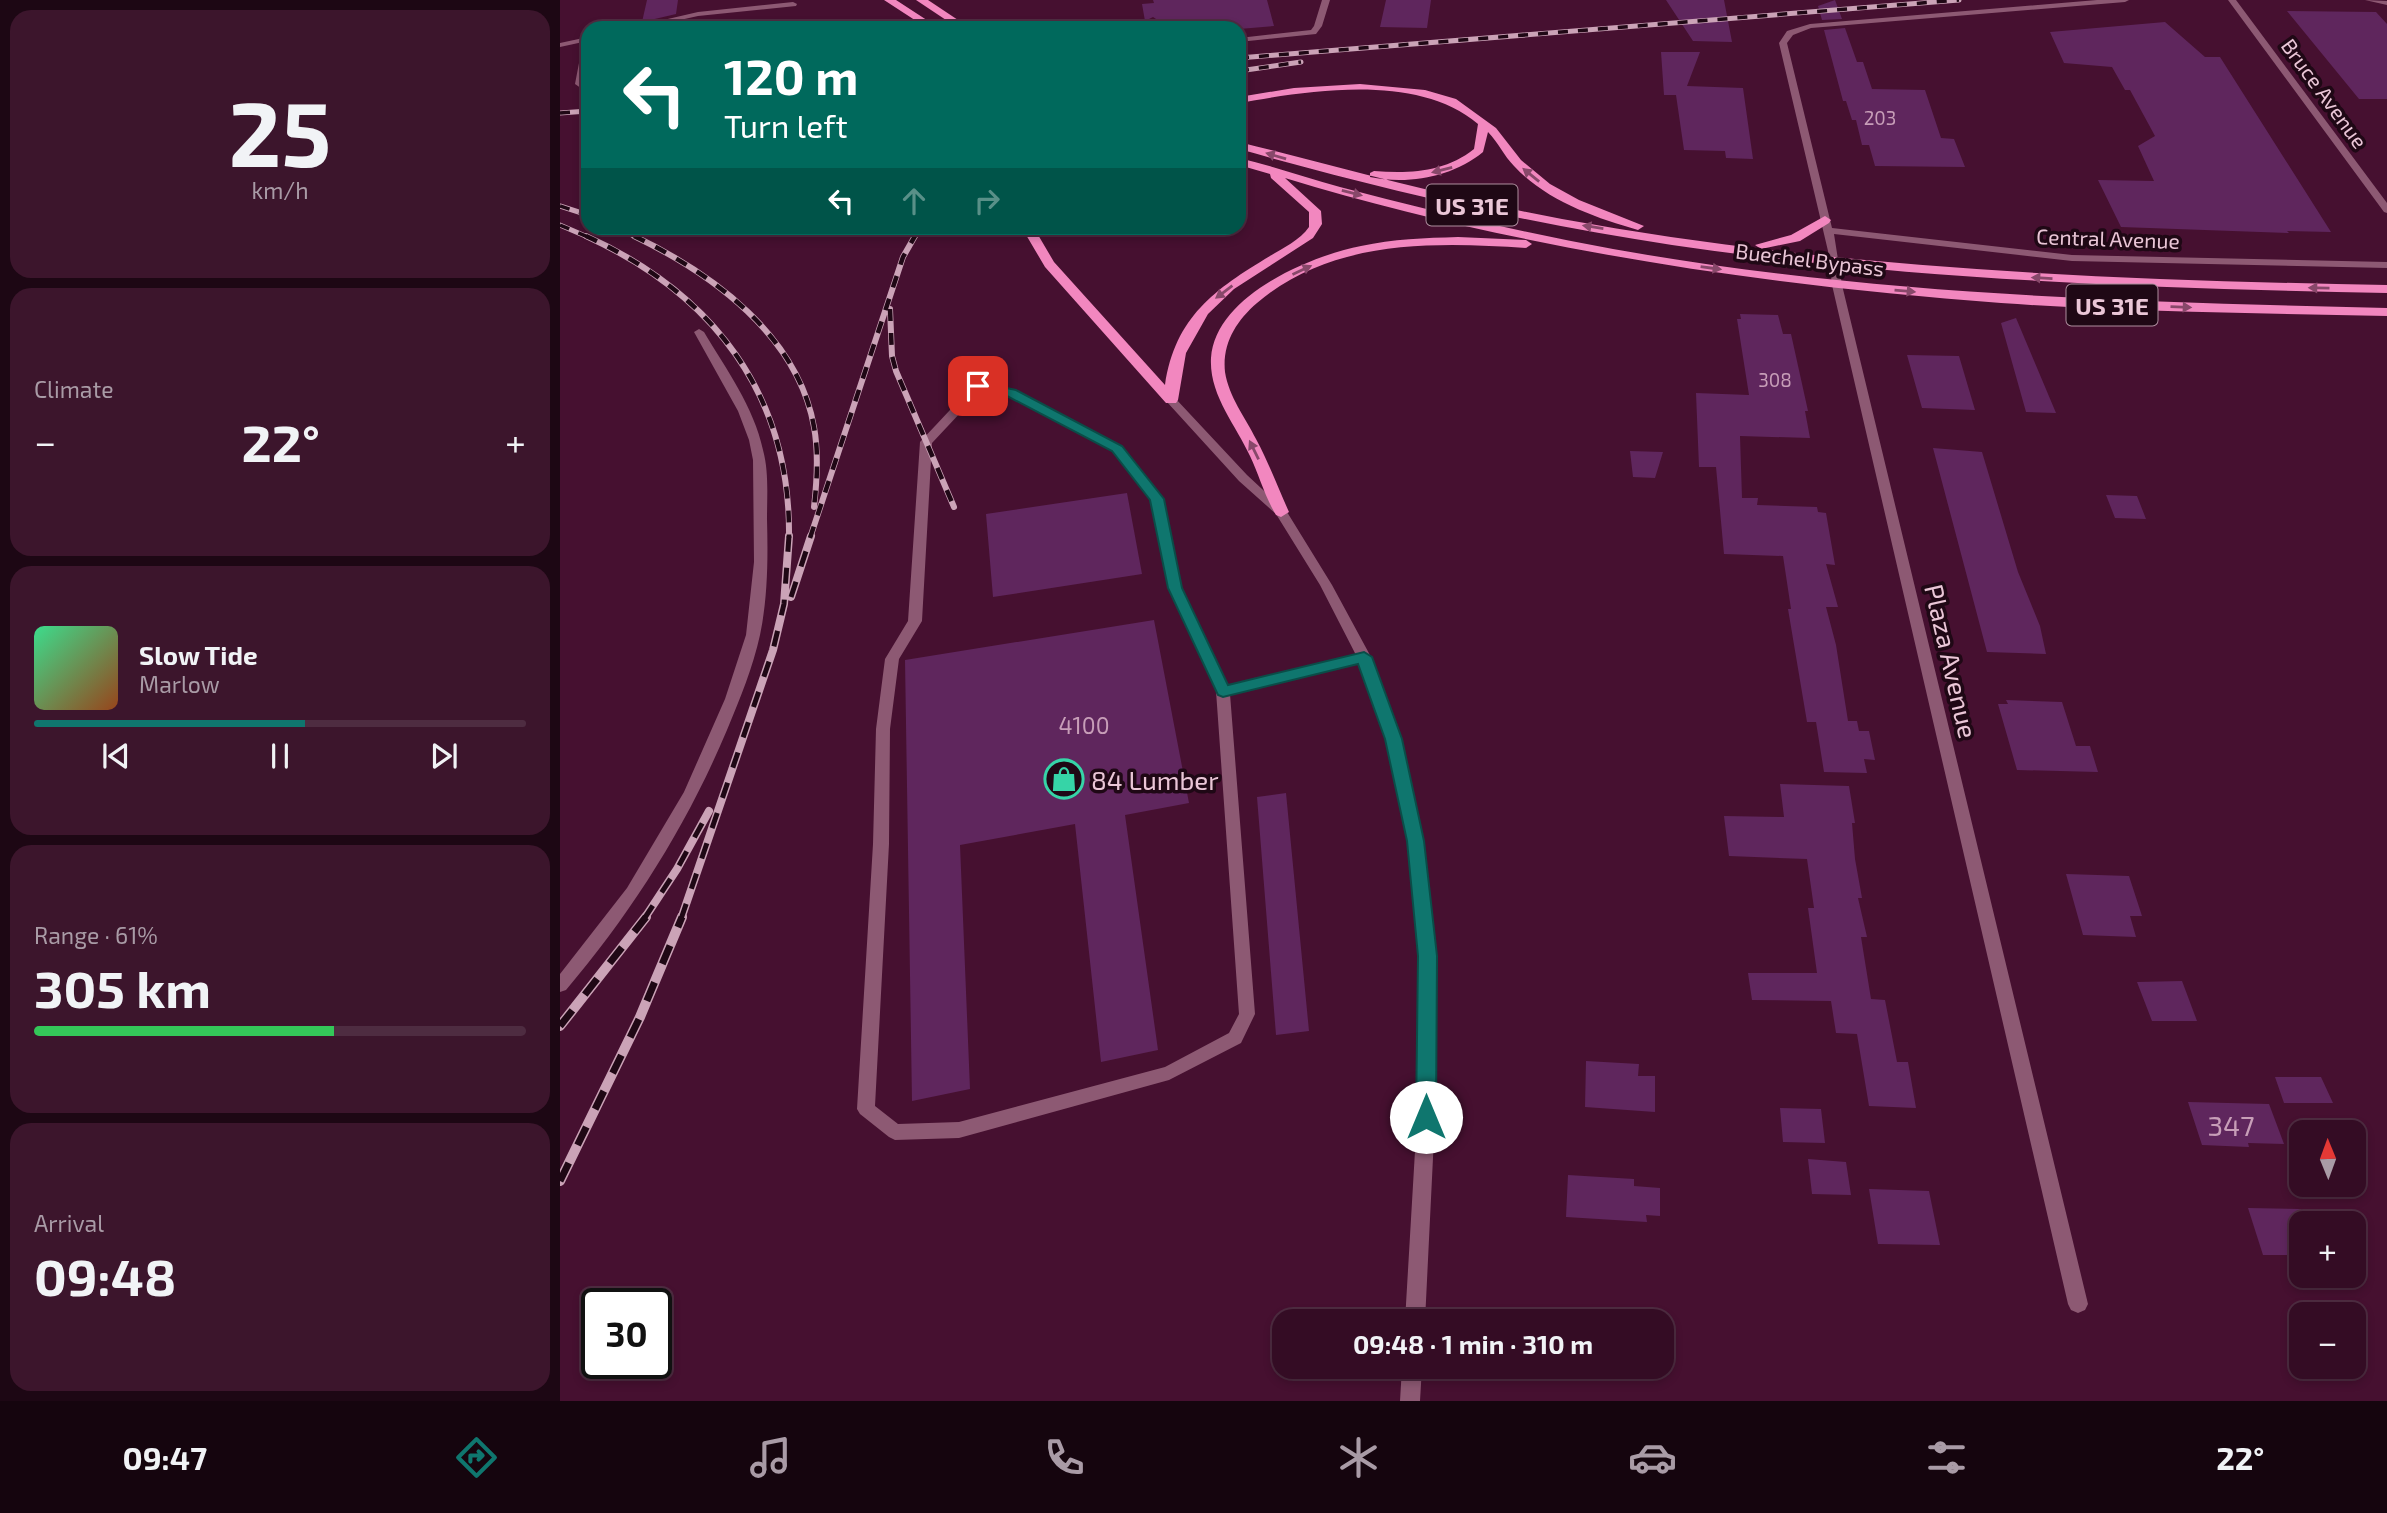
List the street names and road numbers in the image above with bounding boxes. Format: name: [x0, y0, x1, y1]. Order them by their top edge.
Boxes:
street label: Bruce Avenue: [2277, 33, 2373, 153]
road number: US 31E: [1426, 184, 1518, 226]
street label: Central Avenue: [2036, 223, 2180, 253]
street label: Buechel Bypass: [1734, 237, 1886, 281]
road number: US 31E: [2066, 284, 2158, 326]
street label: Plaza Avenue: [1919, 581, 1985, 741]

